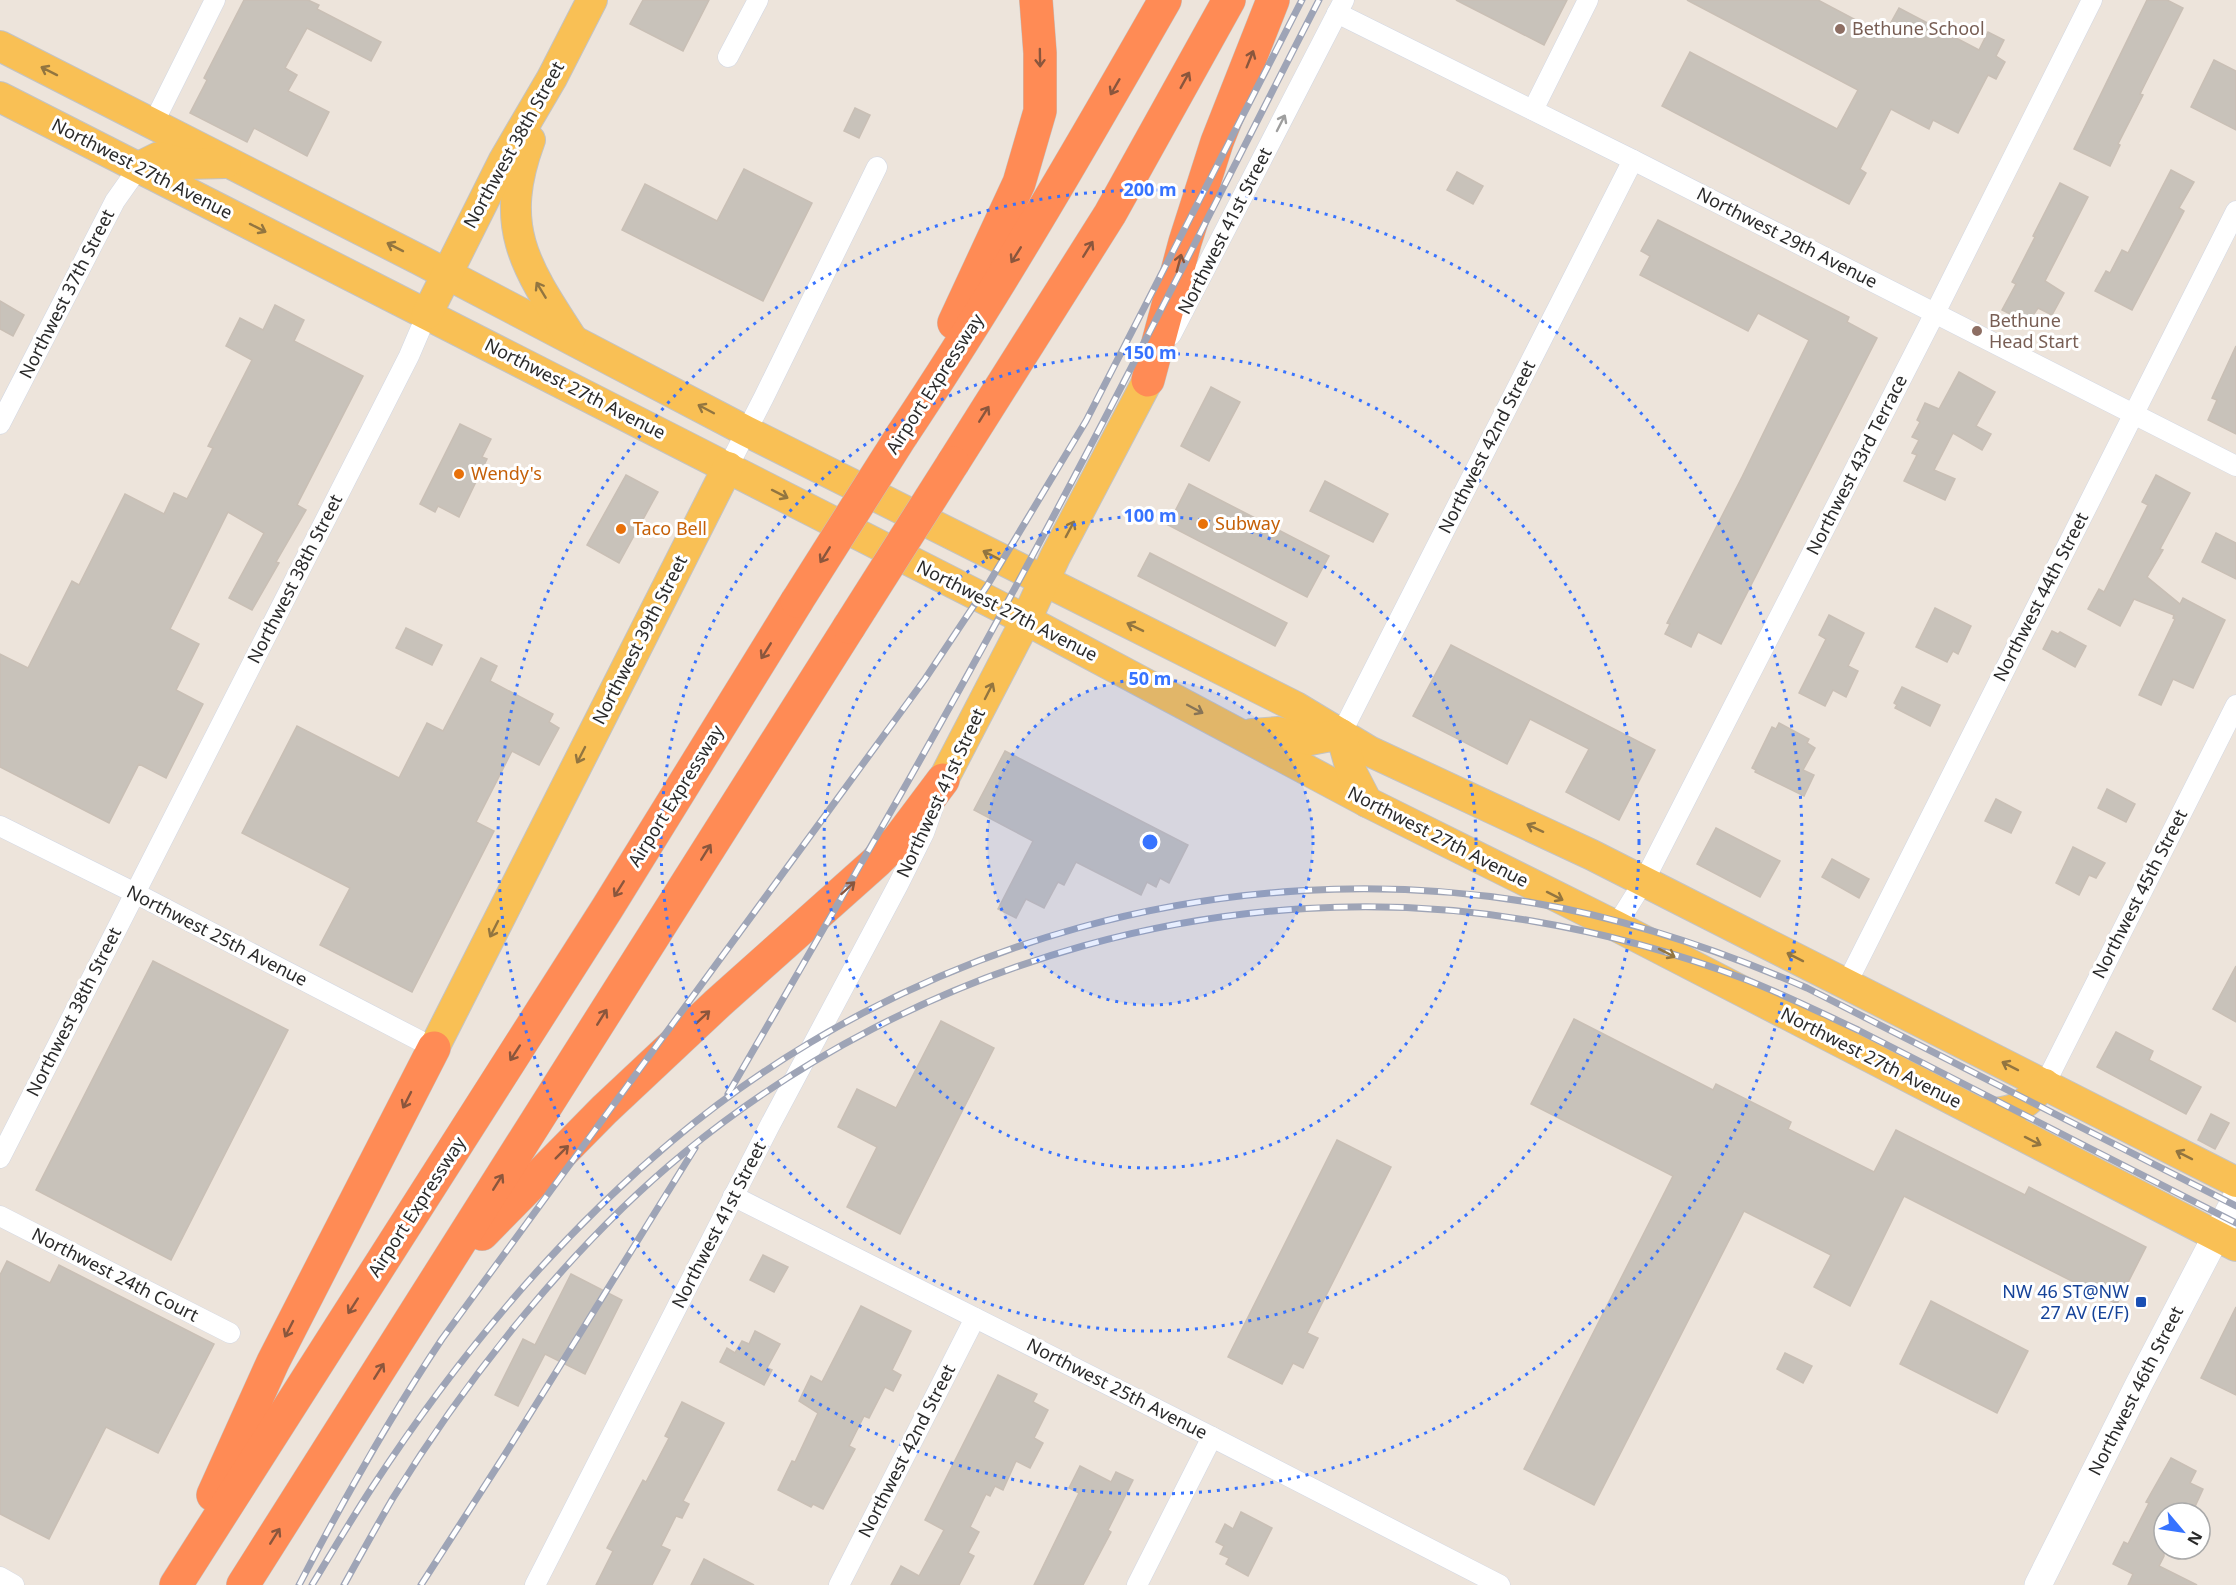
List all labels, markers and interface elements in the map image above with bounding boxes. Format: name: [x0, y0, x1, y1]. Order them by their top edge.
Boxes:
place label: Bethune School: [1852, 16, 1985, 40]
marker: Bethune School: [1833, 22, 1847, 36]
one-way arrow: [1034, 48, 1046, 68]
one-way arrow: [1245, 50, 1256, 69]
street label: Northwest 38th Street: [457, 57, 569, 232]
one-way arrow: [41, 65, 59, 77]
one-way arrow: [1179, 72, 1191, 89]
one-way arrow: [1109, 78, 1121, 95]
street label: Northwest 27th Avenue: [48, 112, 237, 224]
one-way arrow: [1275, 114, 1287, 132]
street label: Northwest 41st Street: [1172, 143, 1277, 318]
text: 200 m: [1123, 177, 1177, 201]
street label: Northwest 29th Avenue: [1693, 181, 1882, 293]
street label: Northwest 37th Street: [13, 204, 119, 382]
one-way arrow: [249, 222, 267, 234]
one-way arrow: [386, 241, 404, 252]
one-way arrow: [1083, 241, 1095, 258]
one-way arrow: [1010, 246, 1022, 263]
one-way arrow: [1174, 254, 1185, 273]
one-way arrow: [535, 282, 547, 299]
street label: Airport Expressway: [880, 308, 989, 458]
place label: Bethune Head Start: [1989, 308, 2079, 353]
marker: Bethune Head Start: [1970, 324, 1984, 338]
street label: Northwest 27th Avenue: [481, 332, 670, 444]
text: 150 m: [1123, 340, 1177, 364]
street label: Northwest 42nd Street: [1432, 355, 1540, 537]
street label: Northwest 43rd Terrace: [1800, 370, 1912, 559]
one-way arrow: [697, 403, 715, 414]
one-way arrow: [978, 406, 990, 423]
place label: Wendy's: [471, 461, 542, 485]
marker: Wendy's: [452, 467, 466, 481]
one-way arrow: [771, 488, 789, 500]
street label: Northwest 38th Street: [241, 489, 347, 667]
text: 100 m: [1123, 503, 1177, 527]
street label: Northwest 44th Street: [1987, 507, 2093, 685]
place label: Subway: [1215, 511, 1281, 535]
place label: Taco Bell: [633, 516, 707, 540]
marker: Subway: [1196, 517, 1210, 531]
one-way arrow: [1064, 521, 1076, 538]
marker: Taco Bell: [614, 522, 628, 536]
one-way arrow: [819, 547, 832, 564]
one-way arrow: [983, 549, 1001, 560]
street label: Northwest 39th Street: [586, 550, 692, 728]
street label: Northwest 27th Avenue: [913, 554, 1102, 666]
one-way arrow: [1127, 621, 1145, 633]
one-way arrow: [759, 642, 771, 659]
text: 50 m: [1129, 666, 1171, 690]
one-way arrow: [984, 682, 995, 700]
street label: Northwest 41st Street: [890, 704, 990, 881]
one-way arrow: [1186, 704, 1204, 715]
street label: Airport Expressway: [622, 719, 729, 871]
one-way arrow: [575, 745, 587, 763]
street label: Northwest 27th Avenue: [1344, 780, 1533, 892]
street label: Northwest 45th Street: [2086, 804, 2192, 982]
one-way arrow: [1526, 822, 1544, 833]
centre of rings: [1140, 832, 1160, 852]
one-way arrow: [700, 844, 712, 861]
street label: Northwest 25th Avenue: [123, 879, 312, 991]
one-way arrow: [613, 880, 625, 897]
one-way arrow: [840, 881, 855, 895]
one-way arrow: [1545, 891, 1563, 902]
one-way arrow: [487, 920, 499, 938]
street label: Northwest 38th Street: [20, 922, 126, 1100]
one-way arrow: [1658, 948, 1676, 959]
one-way arrow: [1786, 950, 1804, 962]
street label: Northwest 27th Avenue: [1777, 1001, 1966, 1113]
one-way arrow: [596, 1009, 608, 1026]
one-way arrow: [695, 1010, 710, 1025]
one-way arrow: [509, 1044, 521, 1061]
one-way arrow: [2002, 1060, 2020, 1072]
one-way arrow: [401, 1090, 412, 1108]
street label: Airport Expressway: [362, 1131, 471, 1281]
one-way arrow: [2024, 1135, 2042, 1147]
street label: Northwest 41st Street: [666, 1137, 771, 1312]
one-way arrow: [554, 1145, 569, 1160]
one-way arrow: [2176, 1149, 2193, 1161]
one-way arrow: [493, 1174, 505, 1191]
street label: Northwest 24th Court: [28, 1222, 203, 1327]
place label: NW 46 ST@NW 27 AV (E/F): [2002, 1279, 2129, 1324]
marker: NW 46 ST@NW 27 AV (E/F): [2134, 1295, 2148, 1309]
one-way arrow: [347, 1297, 359, 1314]
street label: Northwest 46th Street: [2082, 1301, 2188, 1479]
one-way arrow: [283, 1320, 295, 1338]
street label: Northwest 25th Avenue: [1023, 1332, 1212, 1444]
street label: Northwest 42nd Street: [852, 1359, 960, 1541]
one-way arrow: [373, 1363, 385, 1380]
north arrow: [2152, 1501, 2212, 1561]
one-way arrow: [268, 1527, 281, 1544]
text: N: [2182, 1527, 2208, 1549]

